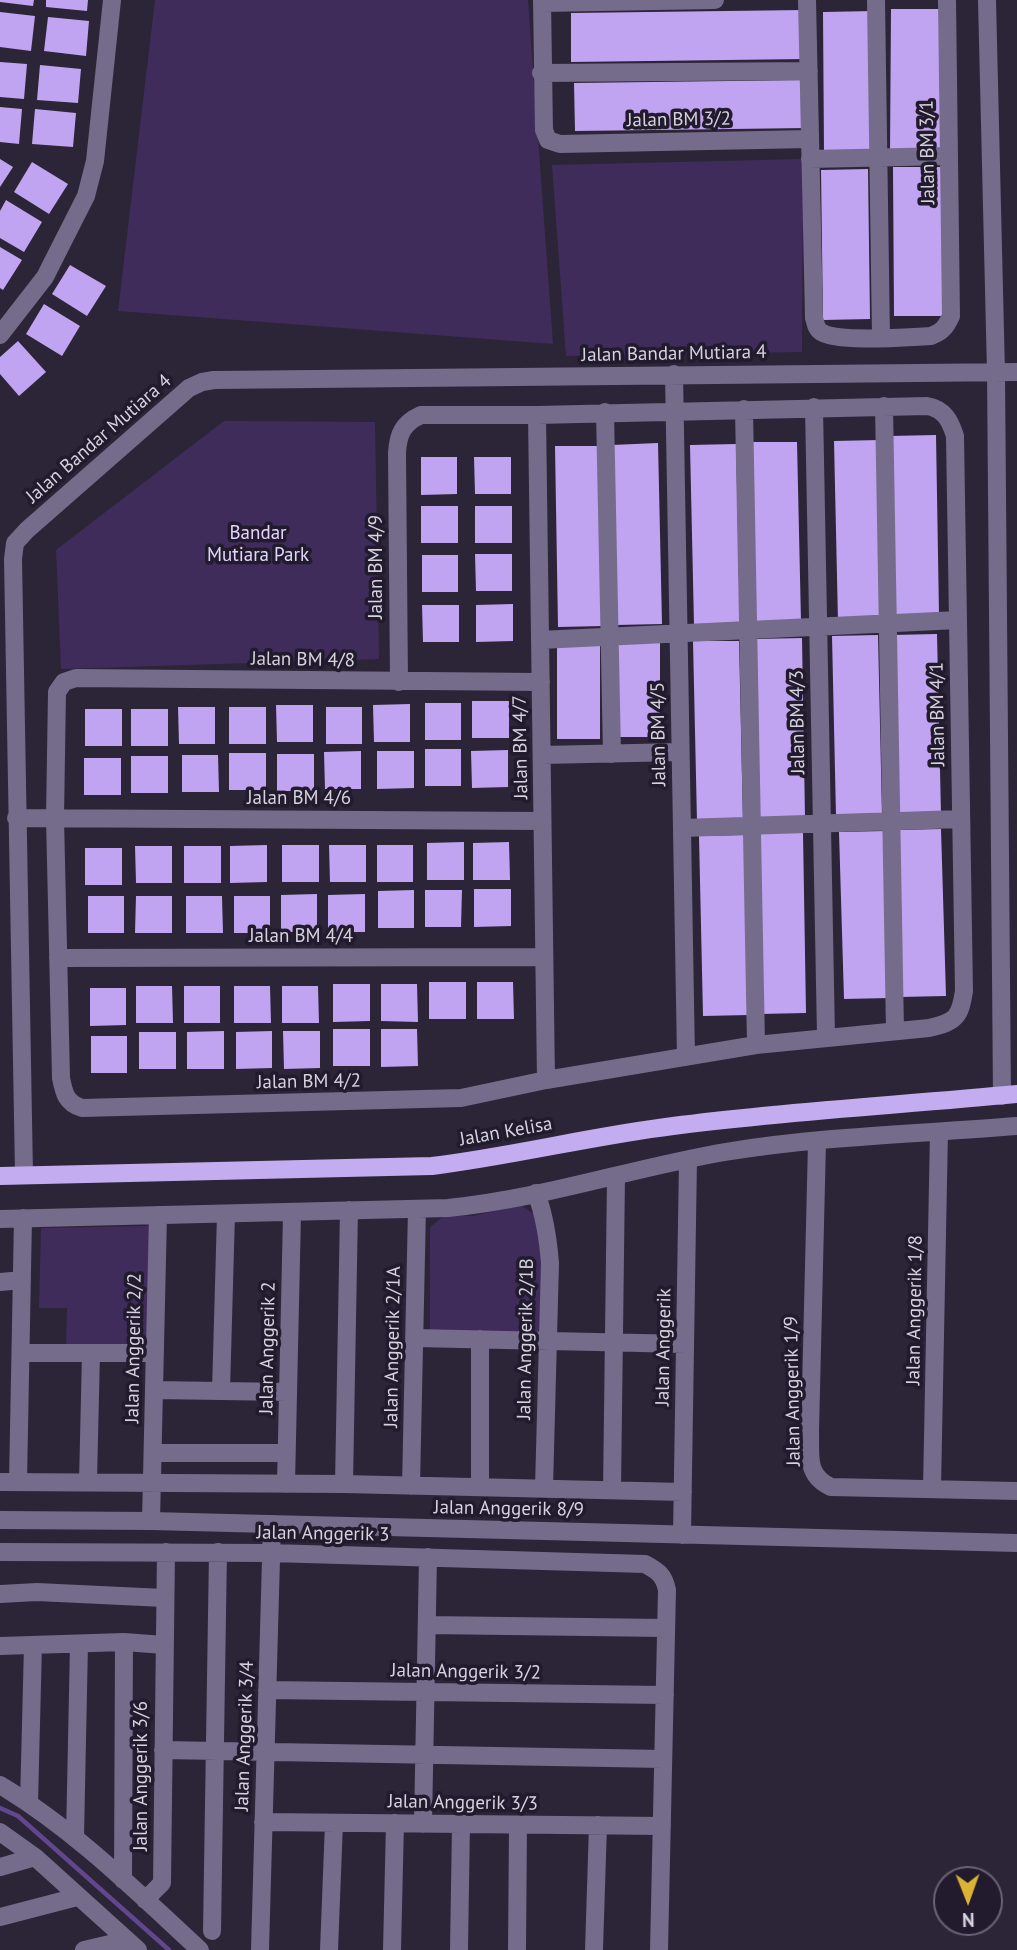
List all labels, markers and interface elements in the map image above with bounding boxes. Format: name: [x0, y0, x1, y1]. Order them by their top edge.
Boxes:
street label: Jalan BM 3/1: [916, 100, 940, 204]
street label: Jalan BM 3/2: [627, 108, 731, 132]
street label: Jalan Bandar Mutiara 4: [581, 341, 767, 367]
street label: Jalan Bandar Mutiara 4: [22, 370, 176, 508]
street label: Jalan BM 4/9: [366, 515, 388, 619]
park label: Bandar Mutiara Park: [207, 523, 309, 567]
street label: Jalan BM 4/8: [251, 648, 355, 672]
street label: Jalan BM 4/1: [926, 662, 950, 766]
street label: Jalan BM 4/3: [786, 670, 810, 774]
street label: Jalan BM 4/5: [647, 682, 671, 786]
street label: Jalan BM 4/7: [509, 695, 533, 799]
street label: Jalan BM 4/6: [247, 788, 351, 810]
street label: Jalan BM 4/4: [249, 926, 353, 948]
street label: Jalan BM 4/2: [257, 1070, 361, 1094]
street label: Jalan Kelisa: [458, 1113, 554, 1151]
street label: Jalan Anggerik 1/8: [902, 1235, 928, 1385]
street label: Jalan Anggerik 2/1B: [513, 1258, 539, 1420]
street label: Jalan Anggerik 2/1A: [380, 1266, 406, 1428]
street label: Jalan Anggerik 2/2: [121, 1273, 147, 1423]
street label: Jalan Anggerik 2: [255, 1281, 281, 1415]
street label: Jalan Anggerik: [652, 1288, 676, 1406]
street label: Jalan Anggerik 1/9: [780, 1316, 806, 1466]
street label: Jalan Anggerik 8/9: [434, 1496, 584, 1522]
street label: Jalan Anggerik 3: [256, 1521, 390, 1547]
street label: Jalan Anggerik 3/2: [391, 1659, 541, 1685]
street label: Jalan Anggerik 3/4: [231, 1661, 259, 1811]
street label: Jalan Anggerik 3/6: [131, 1701, 153, 1851]
street label: Jalan Anggerik 3/3: [388, 1790, 538, 1816]
north arrow: [933, 1866, 1003, 1936]
text: N: [962, 1908, 975, 1932]

